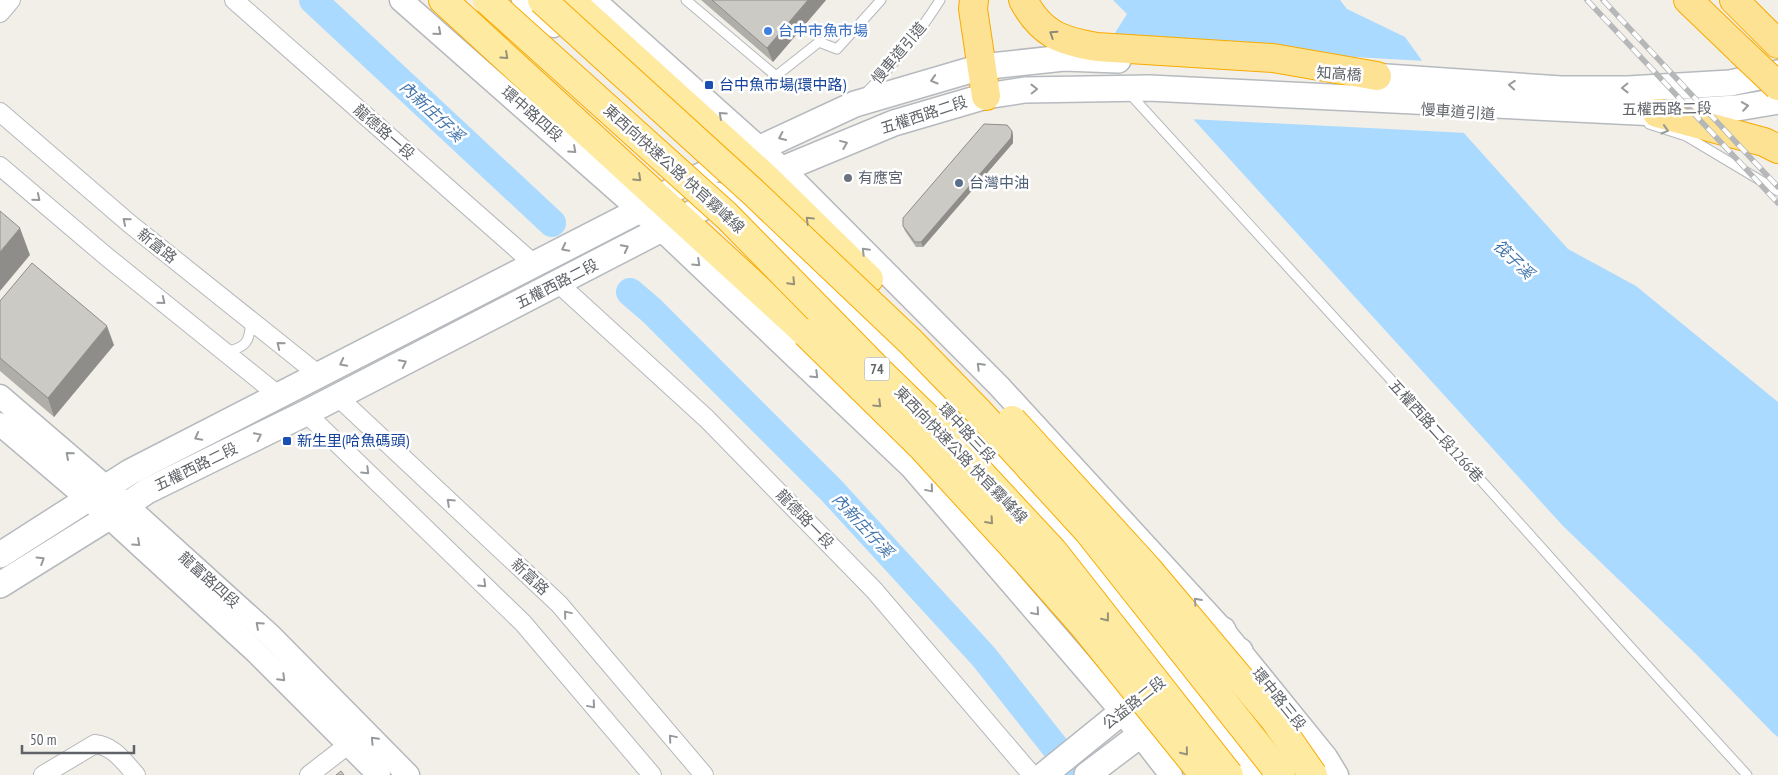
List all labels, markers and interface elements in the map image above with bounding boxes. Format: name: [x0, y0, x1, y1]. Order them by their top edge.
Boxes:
street label: 慢車道引道: [867, 18, 930, 88]
place label: 台中市魚市場: [778, 21, 868, 40]
marker: 台中市魚市場: [762, 25, 774, 37]
one-way arrow: [432, 26, 441, 35]
one-way arrow: [1050, 31, 1059, 40]
one-way arrow: [500, 50, 509, 59]
street label: 知高橋: [1316, 62, 1362, 85]
place label: 台中魚市場(環中路): [719, 75, 846, 94]
one-way arrow: [931, 75, 939, 85]
water label: 內新庄仔溪: [396, 76, 470, 147]
marker: 台中魚市場(環中路): [703, 79, 715, 91]
one-way arrow: [1508, 80, 1516, 91]
street label: 環中路四段: [498, 82, 567, 145]
one-way arrow: [1621, 83, 1629, 94]
one-way arrow: [1030, 84, 1038, 95]
street label: 五權西路二段: [878, 92, 970, 137]
street label: 五權西路二段: [1622, 98, 1712, 119]
street label: 慢車道引道: [1420, 99, 1496, 124]
street label: 龍德路一段: [350, 100, 419, 163]
street label: 東西向快速公路 快官霧峰線: [600, 100, 749, 237]
one-way arrow: [1740, 102, 1749, 112]
one-way arrow: [718, 112, 727, 121]
one-way arrow: [1660, 124, 1668, 134]
one-way arrow: [779, 130, 788, 140]
one-way arrow: [839, 139, 848, 150]
one-way arrow: [568, 145, 577, 154]
place label: 有應宮: [858, 168, 903, 187]
one-way arrow: [633, 172, 642, 181]
marker: 有應宮: [842, 172, 854, 184]
place label: 台灣中油: [969, 173, 1029, 192]
marker: 台灣中油: [953, 177, 965, 189]
one-way arrow: [31, 192, 40, 200]
one-way arrow: [805, 217, 814, 226]
one-way arrow: [123, 218, 132, 227]
street label: 新富路: [134, 224, 181, 267]
water label: 筏子溪: [1490, 235, 1540, 284]
one-way arrow: [561, 242, 570, 252]
one-way arrow: [620, 244, 629, 254]
one-way arrow: [862, 248, 871, 257]
street label: 五權西路二段: [512, 255, 601, 312]
one-way arrow: [691, 257, 700, 266]
one-way arrow: [786, 277, 795, 286]
one-way arrow: [156, 296, 165, 304]
one-way arrow: [277, 341, 286, 350]
one-way arrow: [339, 357, 348, 367]
road number: 74: [864, 358, 890, 380]
one-way arrow: [398, 359, 407, 369]
one-way arrow: [976, 363, 985, 372]
one-way arrow: [809, 369, 818, 378]
street label: 五權西路二段1266巷: [1385, 375, 1488, 486]
street label: 東西向快速公路 快官霧峰線: [891, 382, 1032, 527]
one-way arrow: [872, 398, 881, 407]
street label: 環中路三段: [935, 399, 1000, 467]
one-way arrow: [195, 431, 204, 441]
place label: 新生里(哈魚碼頭): [297, 431, 409, 450]
one-way arrow: [253, 433, 262, 443]
marker: 新生里(哈魚碼頭): [281, 435, 293, 447]
street label: 五權西路二段: [151, 438, 240, 495]
one-way arrow: [66, 452, 75, 461]
one-way arrow: [360, 466, 369, 475]
one-way arrow: [924, 484, 933, 493]
street label: 龍德路一段: [772, 485, 838, 552]
water label: 內新庄仔溪: [828, 489, 899, 563]
one-way arrow: [446, 499, 455, 508]
one-way arrow: [984, 516, 993, 525]
one-way arrow: [132, 537, 141, 546]
street label: 龍富路四段: [175, 547, 244, 612]
street label: 新富路: [507, 554, 553, 599]
one-way arrow: [36, 556, 45, 566]
one-way arrow: [477, 579, 486, 588]
one-way arrow: [1193, 598, 1202, 607]
one-way arrow: [1031, 607, 1040, 616]
one-way arrow: [564, 611, 573, 620]
one-way arrow: [1100, 612, 1108, 621]
one-way arrow: [255, 622, 264, 631]
street label: 環中路三段: [1248, 664, 1310, 734]
one-way arrow: [276, 672, 285, 681]
street label: 公益路二段: [1098, 672, 1169, 733]
one-way arrow: [586, 699, 595, 708]
scale bar: [22, 722, 135, 754]
text: 50 m: [30, 730, 56, 749]
one-way arrow: [670, 735, 678, 744]
one-way arrow: [370, 737, 379, 746]
one-way arrow: [1180, 746, 1188, 755]

